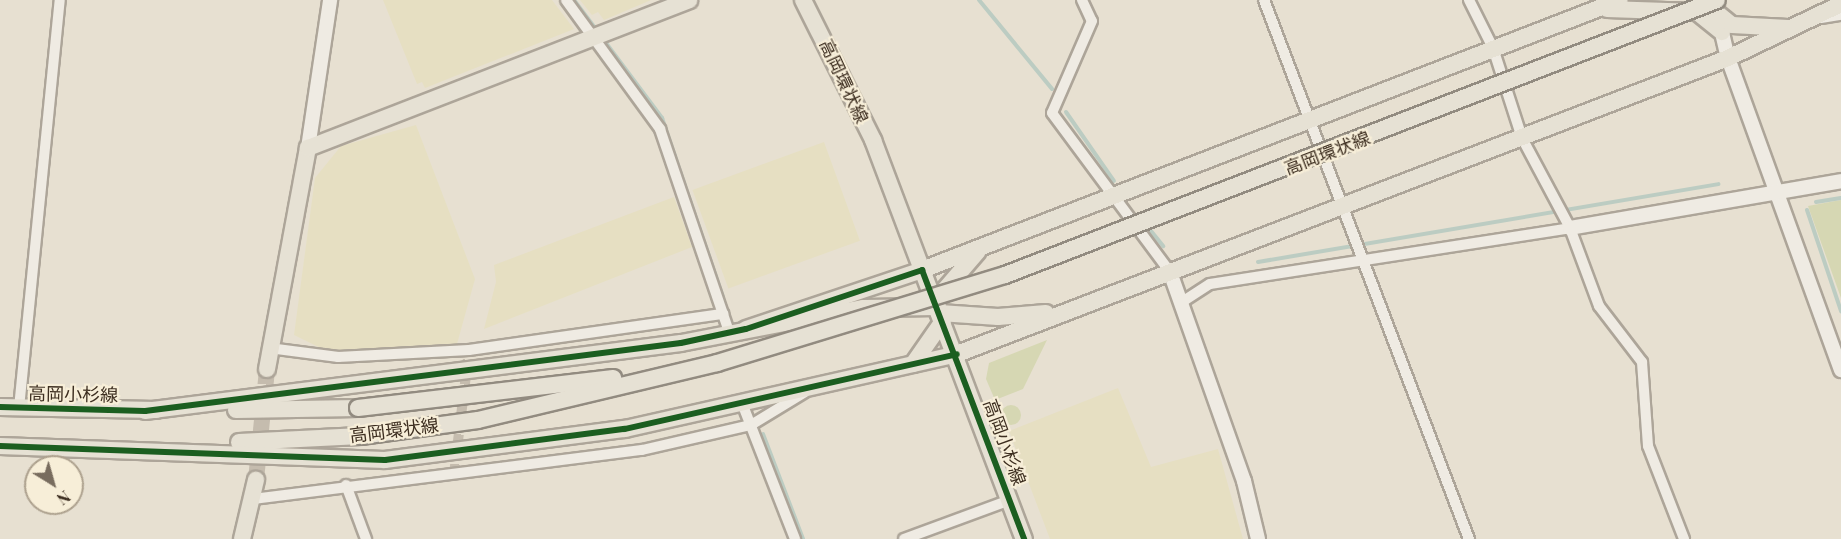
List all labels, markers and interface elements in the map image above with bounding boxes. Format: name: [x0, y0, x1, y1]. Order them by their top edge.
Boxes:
street label: 高岡環状線: [815, 36, 873, 126]
street label: 高岡環状線: [1281, 127, 1373, 179]
street label: 高岡小杉線: [28, 382, 118, 406]
street label: 高岡小杉線: [979, 396, 1031, 488]
street label: 高岡環状線: [348, 414, 440, 446]
north arrow: [24, 455, 84, 515]
text: N: [53, 486, 75, 510]

